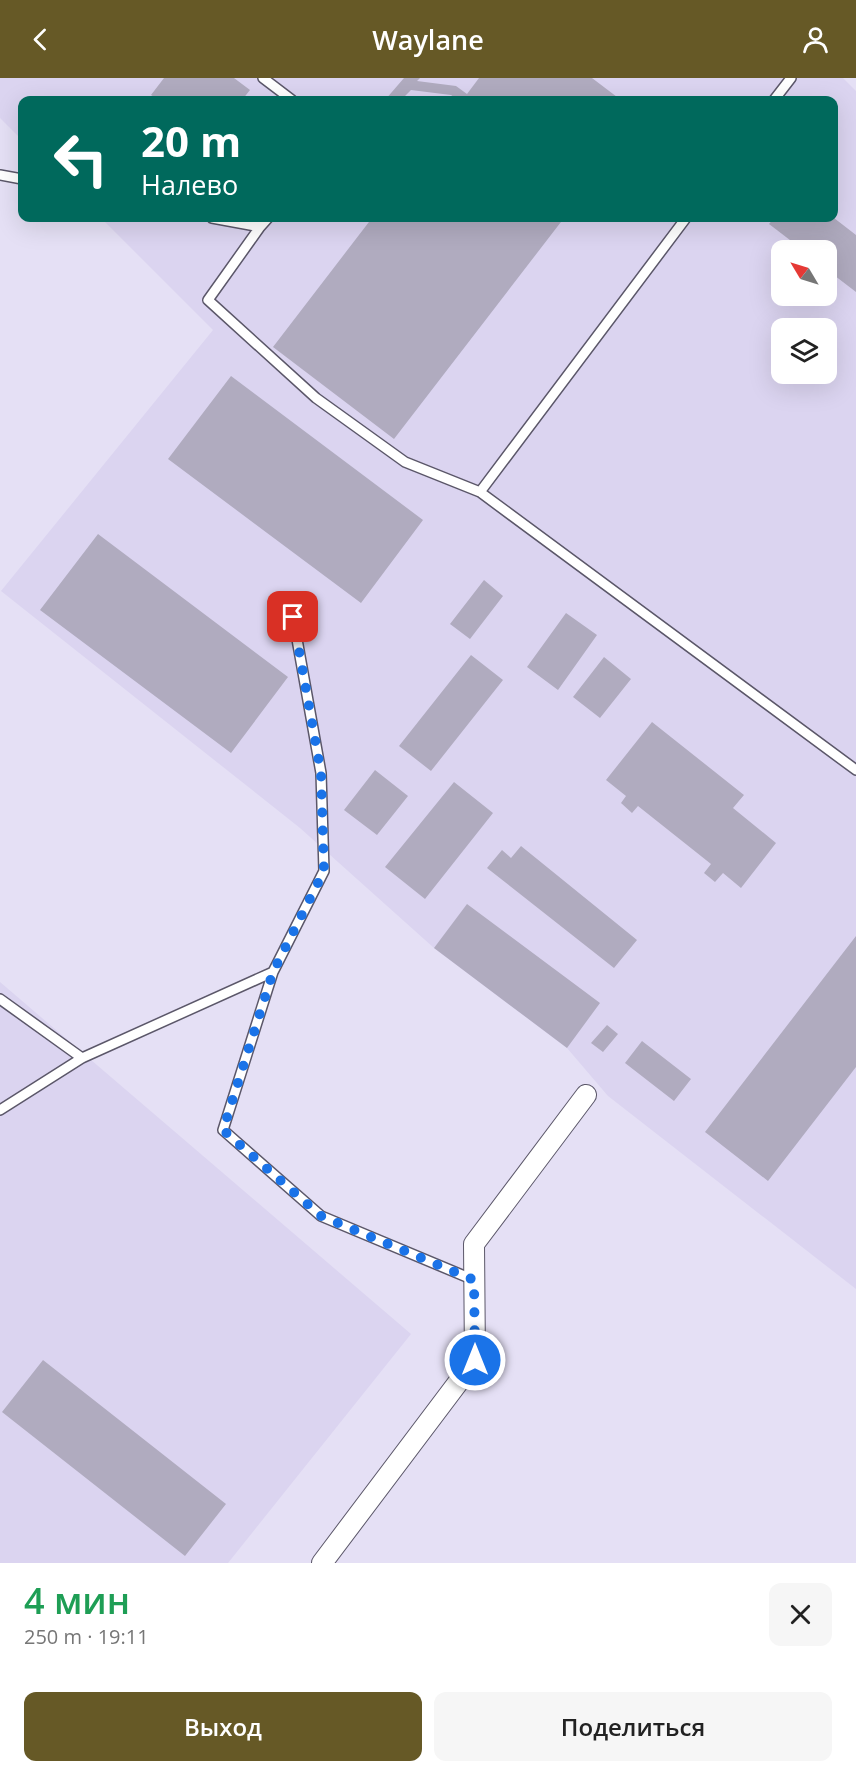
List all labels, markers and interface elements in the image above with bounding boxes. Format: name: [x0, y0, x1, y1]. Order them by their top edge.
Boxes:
text: Waylane: [372, 21, 484, 58]
icon: back: [24, 23, 57, 56]
icon: person: [799, 23, 832, 56]
text: 20 m: [141, 112, 241, 169]
icon: left: [42, 120, 120, 198]
text: Налево: [141, 166, 238, 203]
north arrow: [771, 240, 837, 306]
map controls: [771, 240, 837, 384]
button: layers: [771, 318, 837, 384]
pin: [267, 591, 318, 642]
icon: arrive: [276, 600, 309, 633]
position arrow: [443, 1328, 507, 1392]
text: 4 мин: [24, 1576, 130, 1625]
button: close: [769, 1583, 832, 1646]
text: 250 m · 19:11: [24, 1623, 149, 1650]
button: Выход: [24, 1692, 422, 1761]
button: Поделиться: [434, 1692, 832, 1761]

